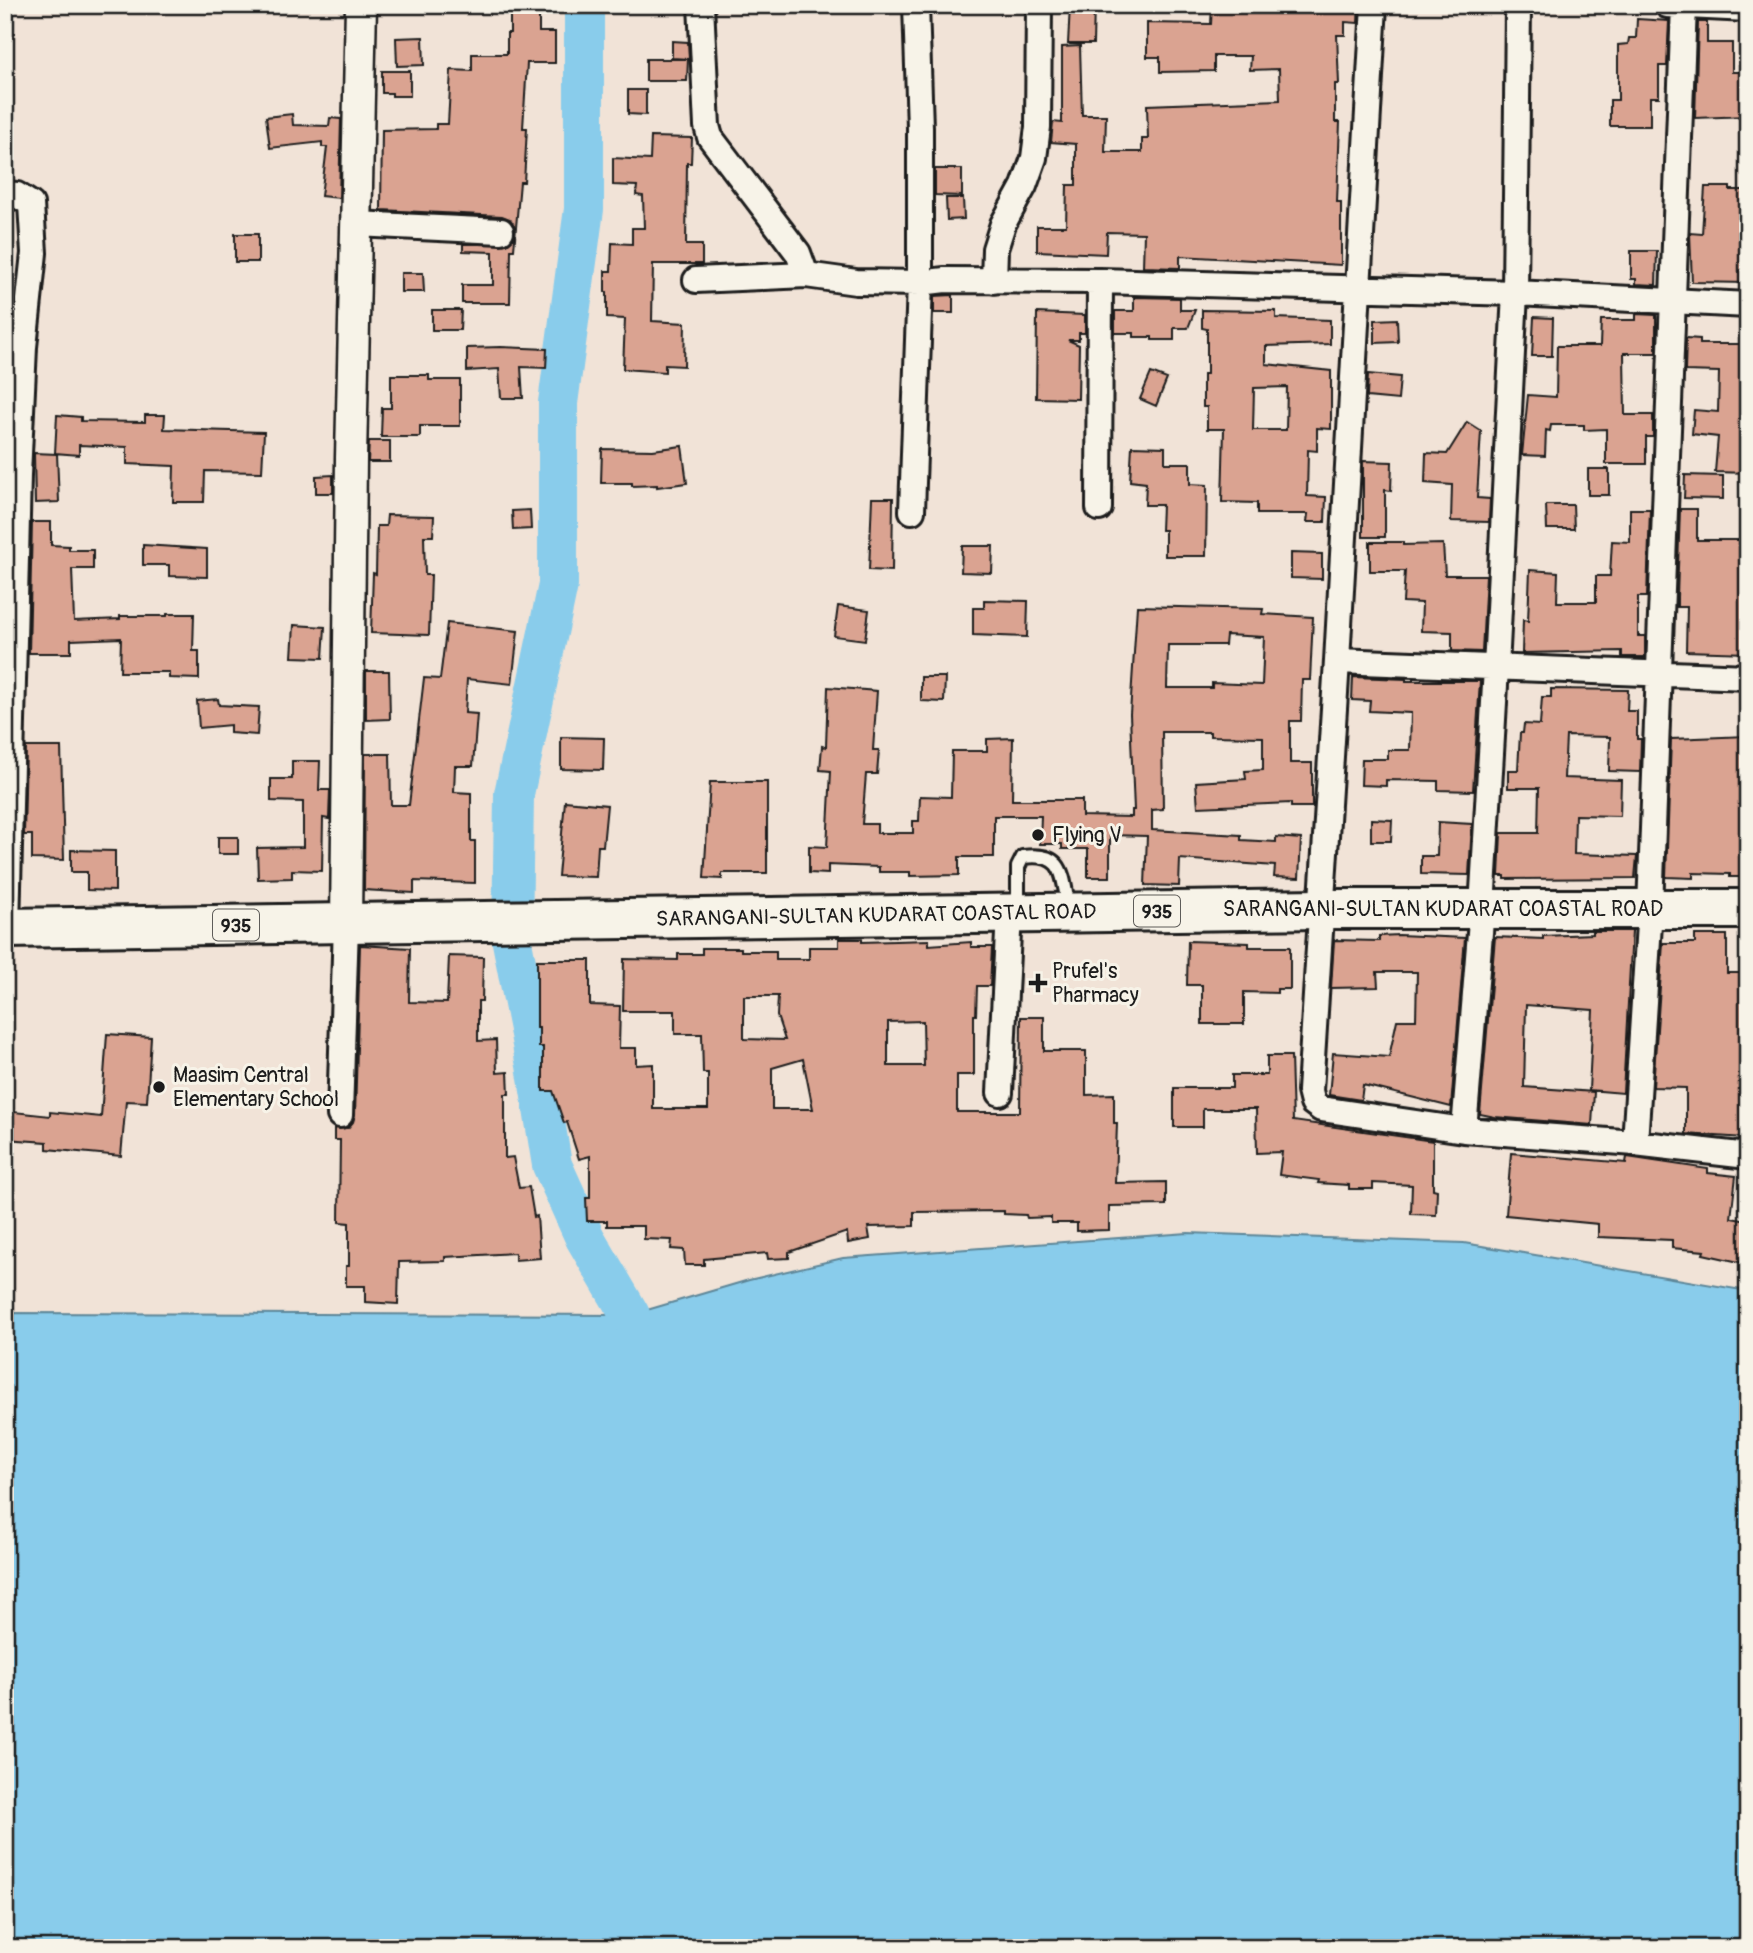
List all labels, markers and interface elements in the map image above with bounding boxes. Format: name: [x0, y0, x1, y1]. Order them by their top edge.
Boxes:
place label: Flying V: [1052, 822, 1122, 849]
marker: Flying V: [1030, 827, 1046, 843]
road number: 935: [1134, 896, 1180, 926]
street label: SARANGANI-SULTAN KUDARAT COASTAL ROAD: [1223, 896, 1663, 923]
street label: SARANGANI-SULTAN KUDARAT COASTAL ROAD: [656, 898, 1096, 933]
road number: 935: [213, 909, 259, 940]
place label: Prufel's Pharmacy: [1052, 958, 1139, 1009]
marker: Prufel's Pharmacy: [1030, 975, 1046, 991]
place label: Maasim Central Elementary School: [173, 1062, 339, 1113]
marker: Maasim Central Elementary School: [151, 1079, 167, 1095]

